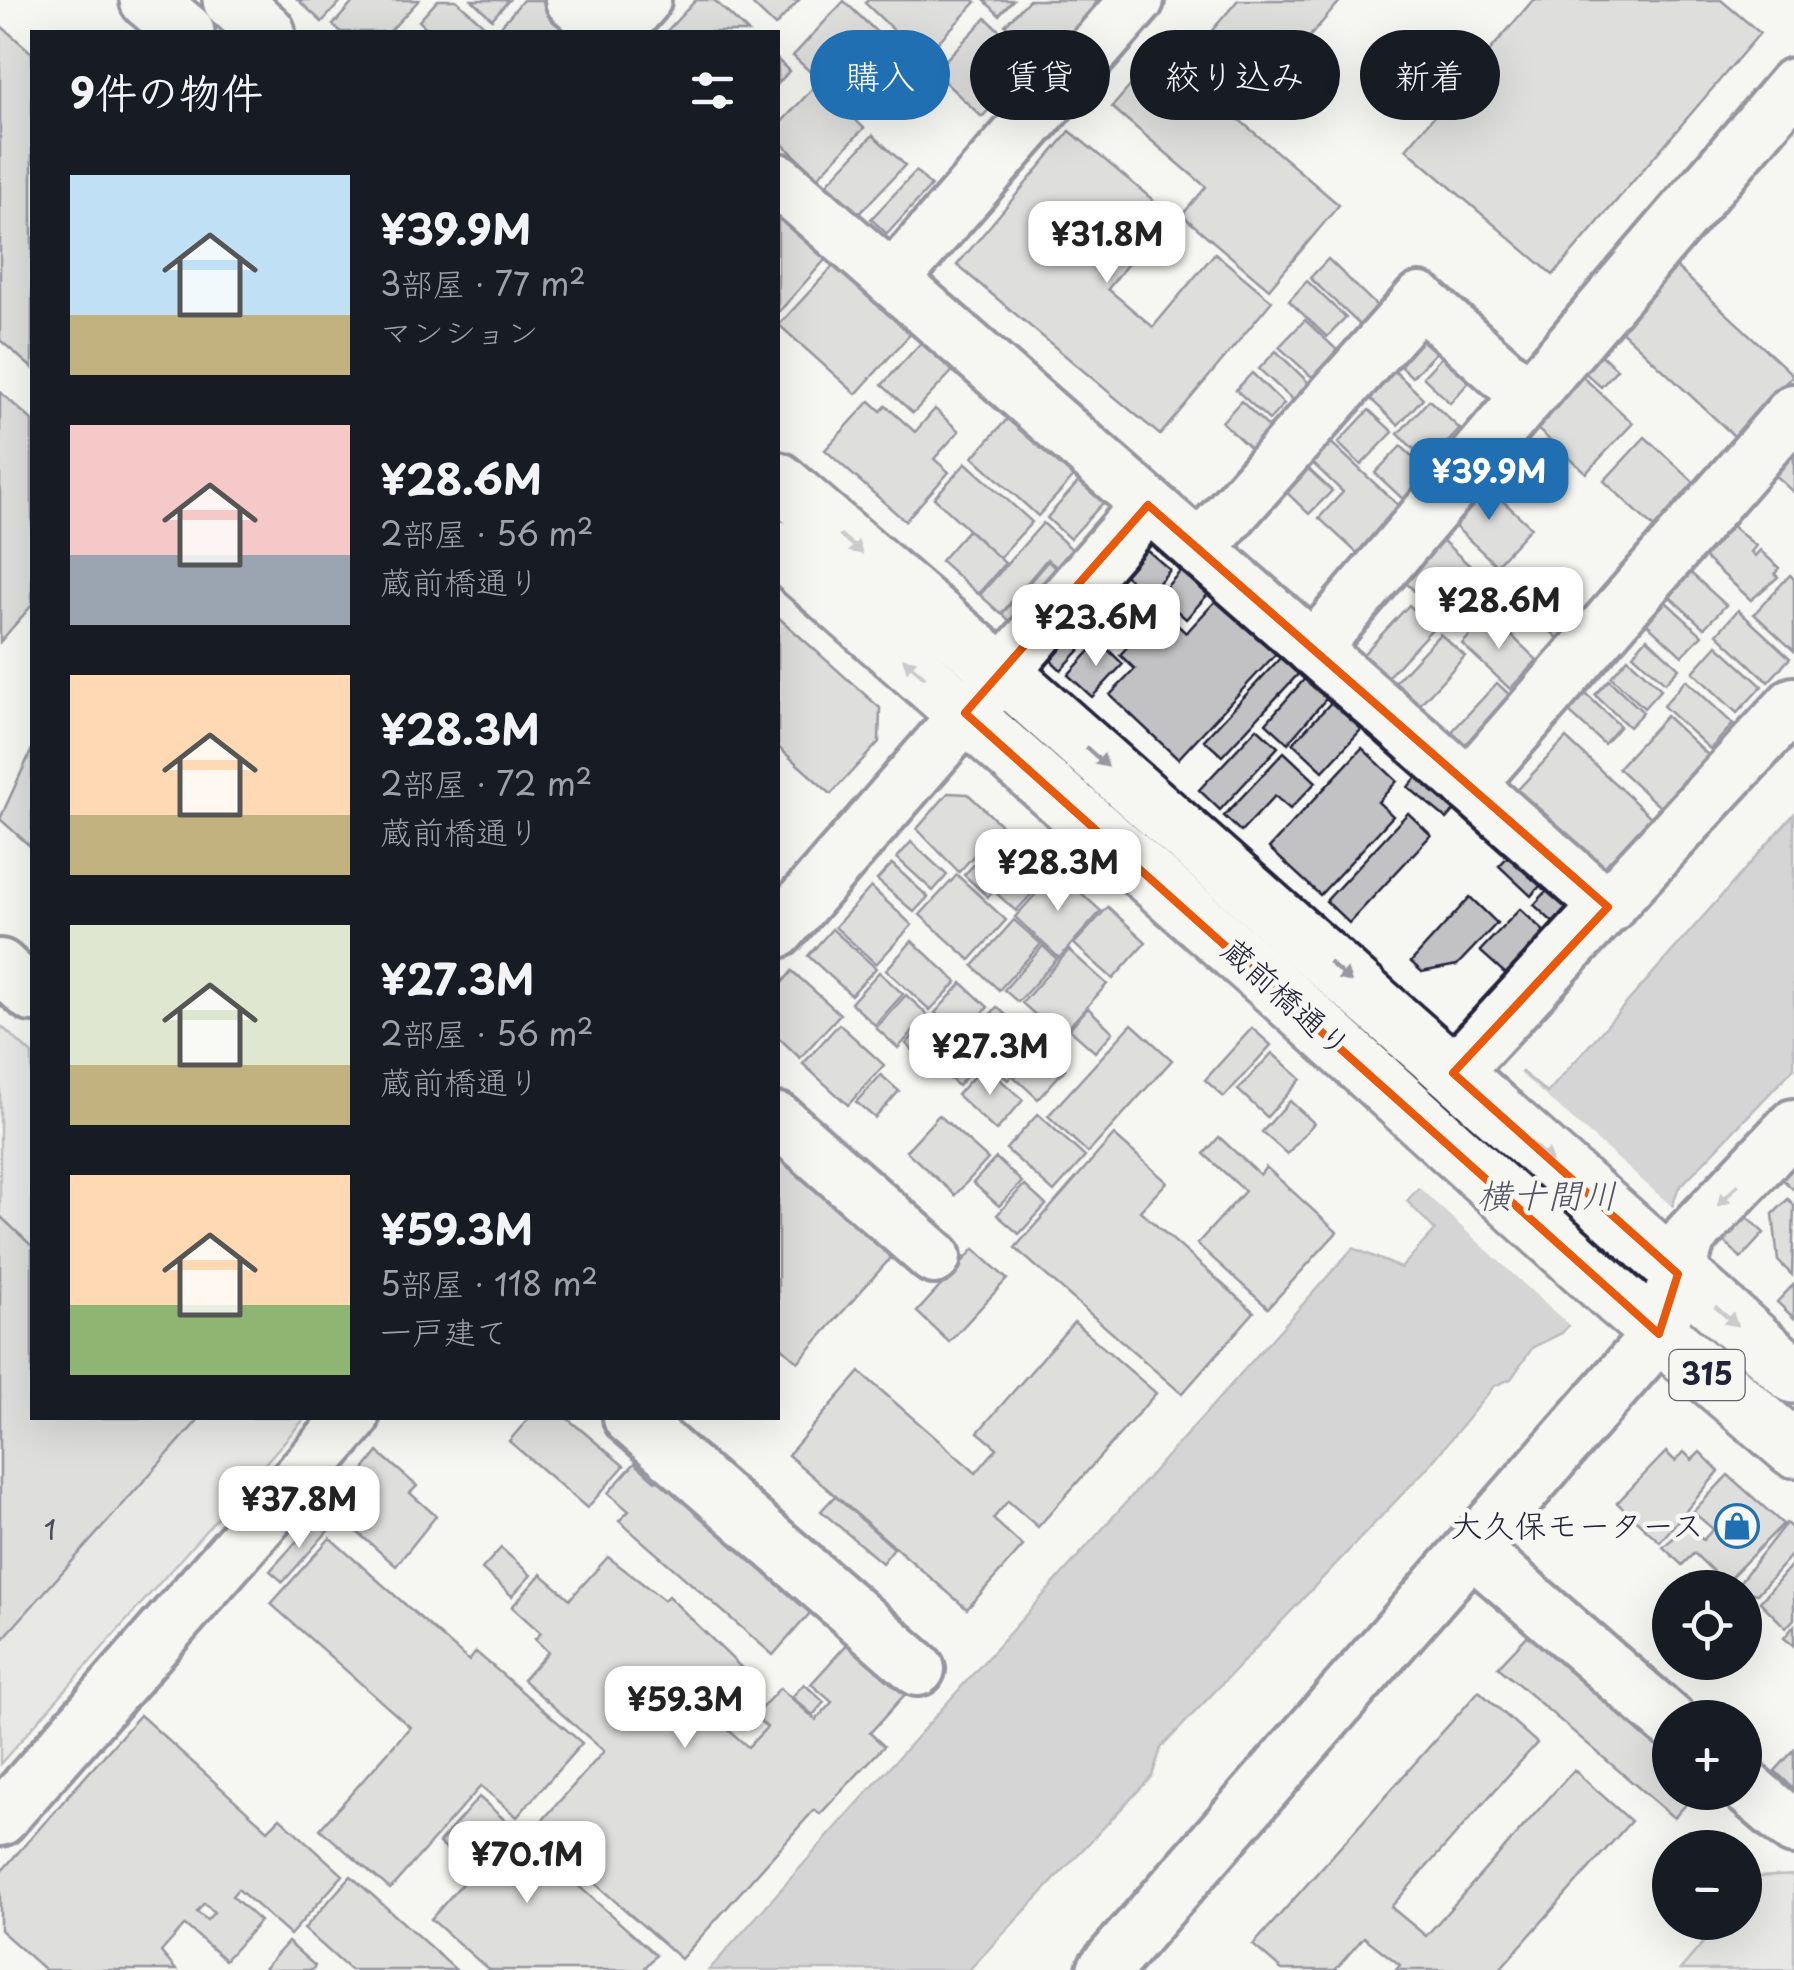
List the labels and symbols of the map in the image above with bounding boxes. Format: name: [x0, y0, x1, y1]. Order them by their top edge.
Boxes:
pin: ¥31.8M: [1026, 201, 1188, 286]
pin: ¥39.9M: [1408, 438, 1570, 523]
one-way arrow: [839, 532, 864, 554]
pin: ¥28.6M: [1418, 567, 1580, 652]
pin: ¥23.6M: [1015, 584, 1177, 669]
one-way arrow: [902, 658, 927, 680]
one-way arrow: [1084, 745, 1109, 767]
pin: ¥28.3M: [977, 829, 1139, 914]
street label: 蔵前橋通り: [1212, 925, 1363, 1068]
one-way arrow: [1327, 961, 1352, 983]
pin: ¥27.3M: [909, 1013, 1071, 1098]
one-way arrow: [1529, 1140, 1553, 1163]
water label: 横十間川: [1477, 1167, 1617, 1220]
one-way arrow: [1716, 1183, 1739, 1207]
one-way arrow: [1713, 1304, 1738, 1326]
road number: 315: [1670, 1350, 1744, 1400]
pin: ¥37.8M: [218, 1466, 380, 1551]
place label: 大久保モータース: [1451, 1500, 1704, 1548]
shop icon: 大久保モータース: [1714, 1503, 1760, 1549]
house number: 1: [44, 1507, 56, 1550]
pin: ¥59.3M: [604, 1666, 766, 1751]
pin: ¥70.1M: [446, 1821, 608, 1906]

